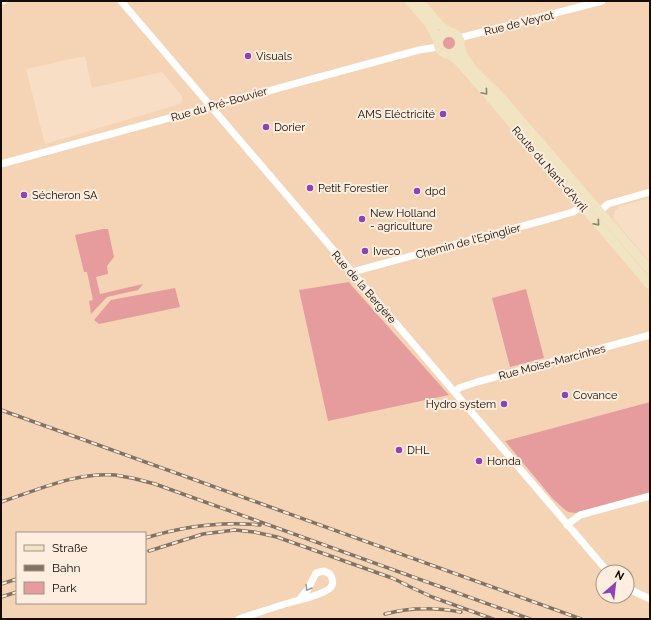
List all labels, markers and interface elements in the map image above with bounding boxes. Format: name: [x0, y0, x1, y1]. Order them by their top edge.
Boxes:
street label: Rue de Veyrot: [483, 8, 556, 38]
place label: Visuals: [256, 50, 292, 63]
marker: Visuals: [243, 51, 253, 61]
street label: Rue du Pré-Bouvier: [169, 84, 269, 124]
one-way arrow: [481, 88, 488, 95]
place label: AMS Eléctricité: [358, 108, 436, 121]
marker: AMS Eléctricité: [438, 109, 448, 119]
place label: Dorier: [274, 121, 305, 134]
marker: Dorier: [261, 122, 271, 132]
street label: Route du Nant-d'Avril: [509, 124, 590, 215]
place label: Petit Forestier: [318, 182, 388, 195]
marker: Petit Forestier: [305, 183, 315, 193]
place label: dpd: [425, 185, 446, 198]
marker: dpd: [412, 186, 422, 196]
place label: Sécheron SA: [32, 189, 98, 202]
marker: Sécheron SA: [19, 190, 29, 200]
place label: New Holland - agriculture: [370, 207, 436, 233]
marker: New Holland - agriculture: [357, 214, 367, 224]
one-way arrow: [592, 218, 599, 226]
street label: Chemin de l'Epinglier: [414, 221, 522, 262]
place label: Iveco: [373, 245, 401, 258]
marker: Iveco: [360, 246, 370, 256]
street label: Rue de la Bergère: [329, 248, 399, 327]
street label: Rue Moïse-Marcinhes: [497, 342, 607, 383]
place label: Covance: [573, 389, 618, 402]
marker: Covance: [560, 390, 570, 400]
place label: Hydro system: [426, 398, 496, 411]
marker: Hydro system: [499, 399, 509, 409]
place label: DHL: [407, 444, 430, 457]
marker: DHL: [394, 445, 404, 455]
place label: Honda: [487, 455, 521, 468]
marker: Honda: [474, 456, 484, 466]
legend: [16, 532, 146, 604]
text: Straße: [52, 541, 88, 555]
text: Bahn: [52, 561, 81, 575]
north arrow: [595, 564, 635, 604]
text: N: [613, 568, 626, 583]
text: Park: [52, 581, 77, 595]
one-way arrow: [305, 584, 312, 591]

